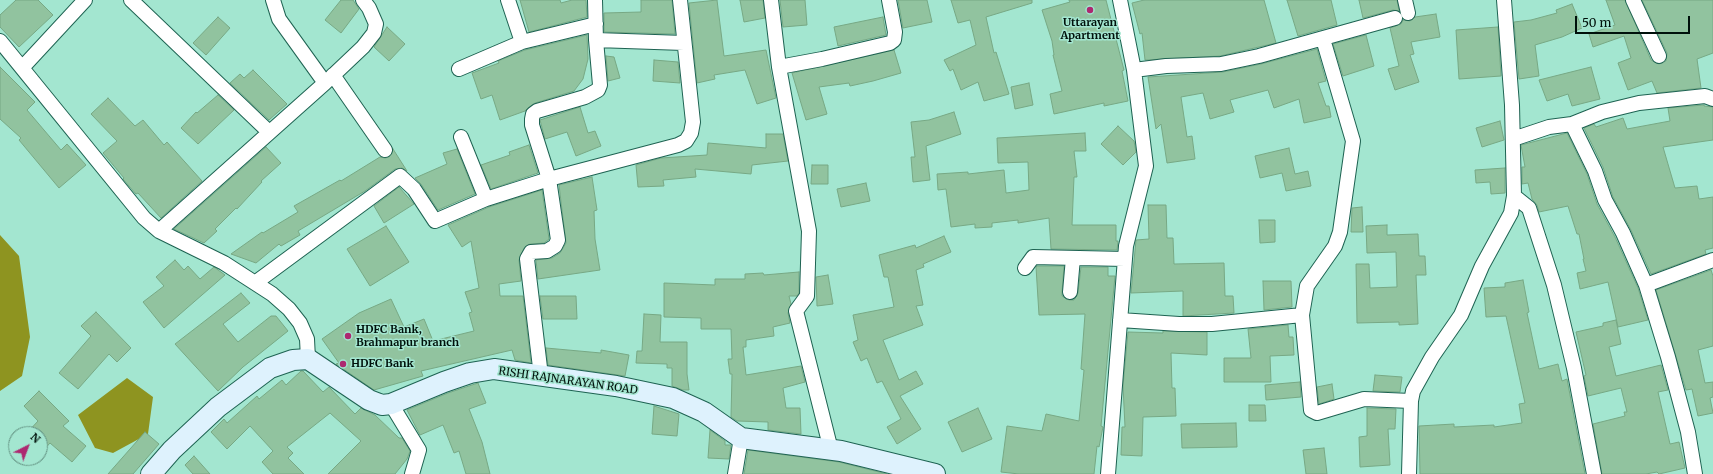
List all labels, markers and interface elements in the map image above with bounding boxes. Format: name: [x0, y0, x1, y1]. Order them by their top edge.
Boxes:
marker: Uttarayan Apartment: [1085, 5, 1095, 15]
scale bar: [1577, 8, 1692, 34]
text: 50 m: [1582, 15, 1611, 30]
place label: Uttarayan Apartment: [1060, 16, 1120, 42]
place label: HDFC Bank, Brahmapur branch: [356, 323, 459, 349]
marker: HDFC Bank, Brahmapur branch: [343, 331, 353, 341]
place label: HDFC Bank: [351, 357, 414, 371]
marker: HDFC Bank: [338, 359, 348, 369]
street label: RISHI RAJNARAYAN ROAD: [497, 365, 639, 397]
north arrow: [8, 426, 48, 466]
text: N: [27, 430, 43, 446]

